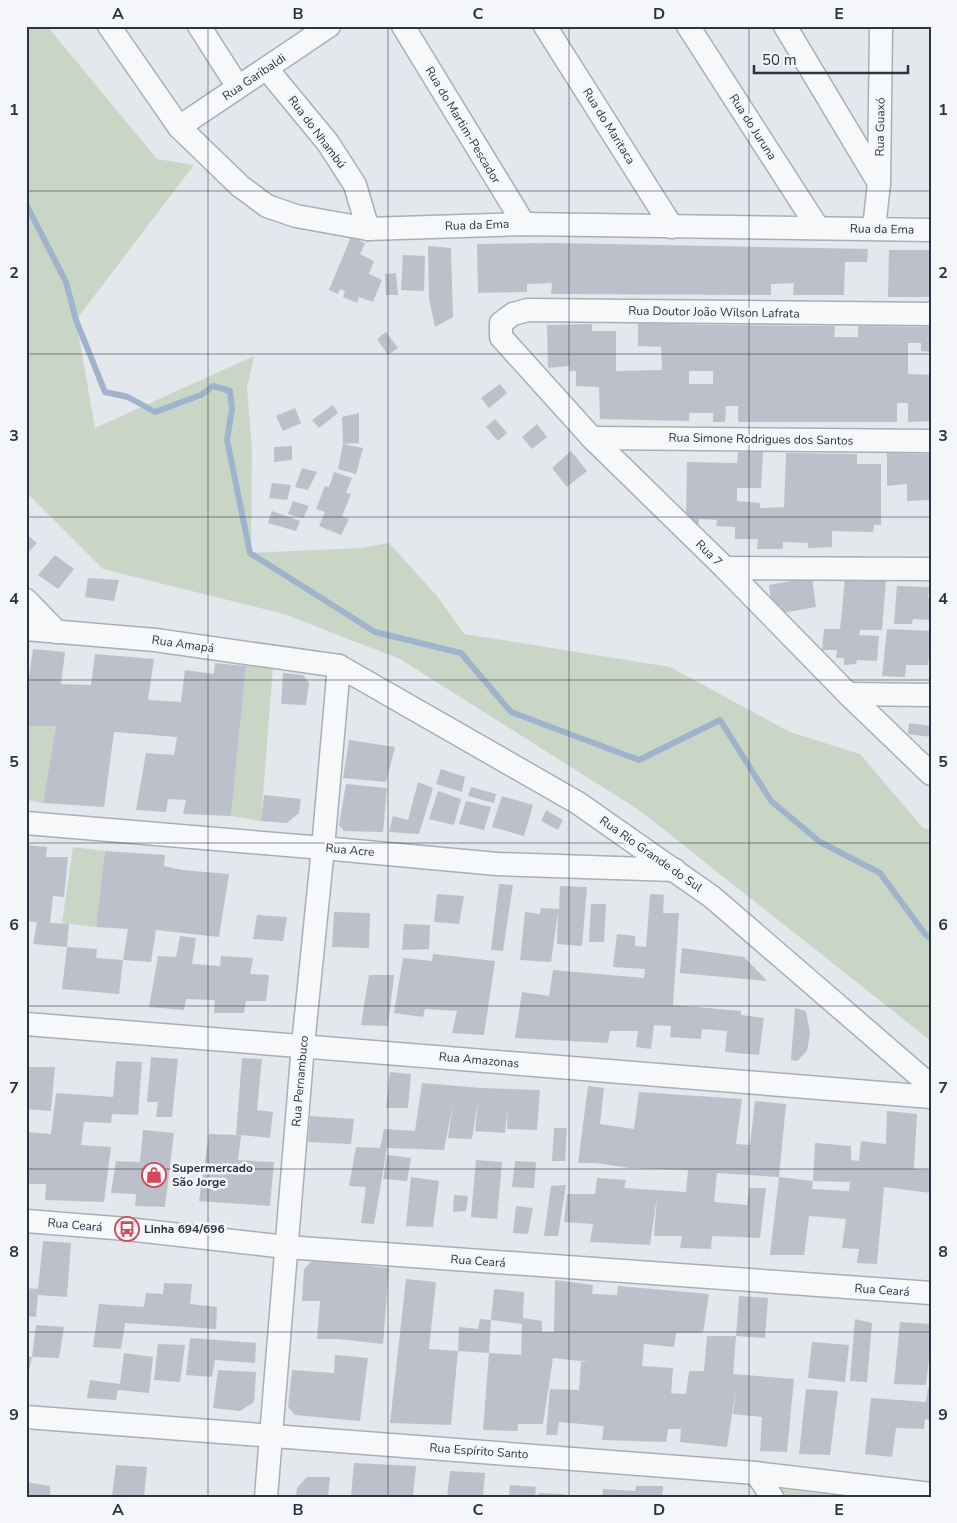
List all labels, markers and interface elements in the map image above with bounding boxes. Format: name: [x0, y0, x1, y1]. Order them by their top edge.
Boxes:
text: A: [112, 3, 124, 25]
text: B: [292, 3, 304, 25]
text: C: [473, 3, 484, 25]
text: D: [653, 3, 665, 25]
text: E: [834, 3, 844, 25]
scale bar: [754, 42, 908, 74]
street label: Rua Garibaldi: [219, 50, 289, 104]
text: 50 m: [762, 50, 797, 70]
street label: Rua do Martim-Pescador: [422, 64, 505, 187]
street label: Rua do Maritaca: [579, 85, 639, 167]
street label: Rua do Juruna: [726, 91, 780, 163]
street label: Rua do Nhambú: [284, 92, 350, 172]
street label: Rua Guaxó: [871, 97, 889, 157]
text: 1: [9, 99, 19, 121]
text: 1: [938, 99, 948, 121]
street label: Rua da Ema: [445, 216, 509, 234]
street label: Rua da Ema: [850, 220, 914, 238]
text: 2: [9, 262, 19, 284]
text: 2: [938, 262, 948, 284]
street label: Rua Doutor João Wilson Lafrata: [628, 303, 800, 321]
text: 3: [9, 425, 19, 447]
text: 3: [938, 425, 948, 447]
street label: Rua Simone Rodrigues dos Santos: [668, 429, 854, 449]
street label: Rua 7: [692, 536, 726, 570]
text: 4: [9, 588, 19, 610]
text: 4: [938, 588, 948, 610]
street label: Rua Amapá: [151, 632, 215, 656]
text: 5: [9, 751, 19, 773]
text: 5: [938, 751, 948, 773]
street label: Rua Rio Grande do Sul: [597, 813, 706, 896]
street label: Rua Acre: [325, 840, 375, 860]
text: 6: [9, 914, 19, 936]
text: 6: [938, 914, 948, 936]
street label: Rua Pernambuco: [288, 1034, 312, 1127]
street label: Rua Amazonas: [438, 1049, 520, 1072]
text: 7: [9, 1077, 19, 1099]
text: 7: [938, 1077, 948, 1099]
place label: Supermercado São Jorge: [172, 1160, 253, 1190]
shop icon: Supermercado São Jorge: [141, 1162, 167, 1188]
street label: Rua Ceará: [47, 1215, 103, 1235]
bus stop icon: Linha 694/696: [114, 1216, 140, 1242]
place label: Linha 694/696: [144, 1221, 225, 1237]
text: 8: [9, 1241, 19, 1263]
text: 8: [938, 1241, 948, 1263]
street label: Rua Ceará: [450, 1251, 506, 1271]
street label: Rua Ceará: [854, 1280, 910, 1300]
text: 9: [9, 1404, 19, 1426]
text: 9: [938, 1404, 948, 1426]
street label: Rua Espírito Santo: [429, 1440, 529, 1462]
text: A: [112, 1499, 124, 1521]
text: B: [292, 1499, 304, 1521]
text: C: [473, 1499, 484, 1521]
text: D: [653, 1499, 665, 1521]
text: E: [834, 1499, 844, 1521]

